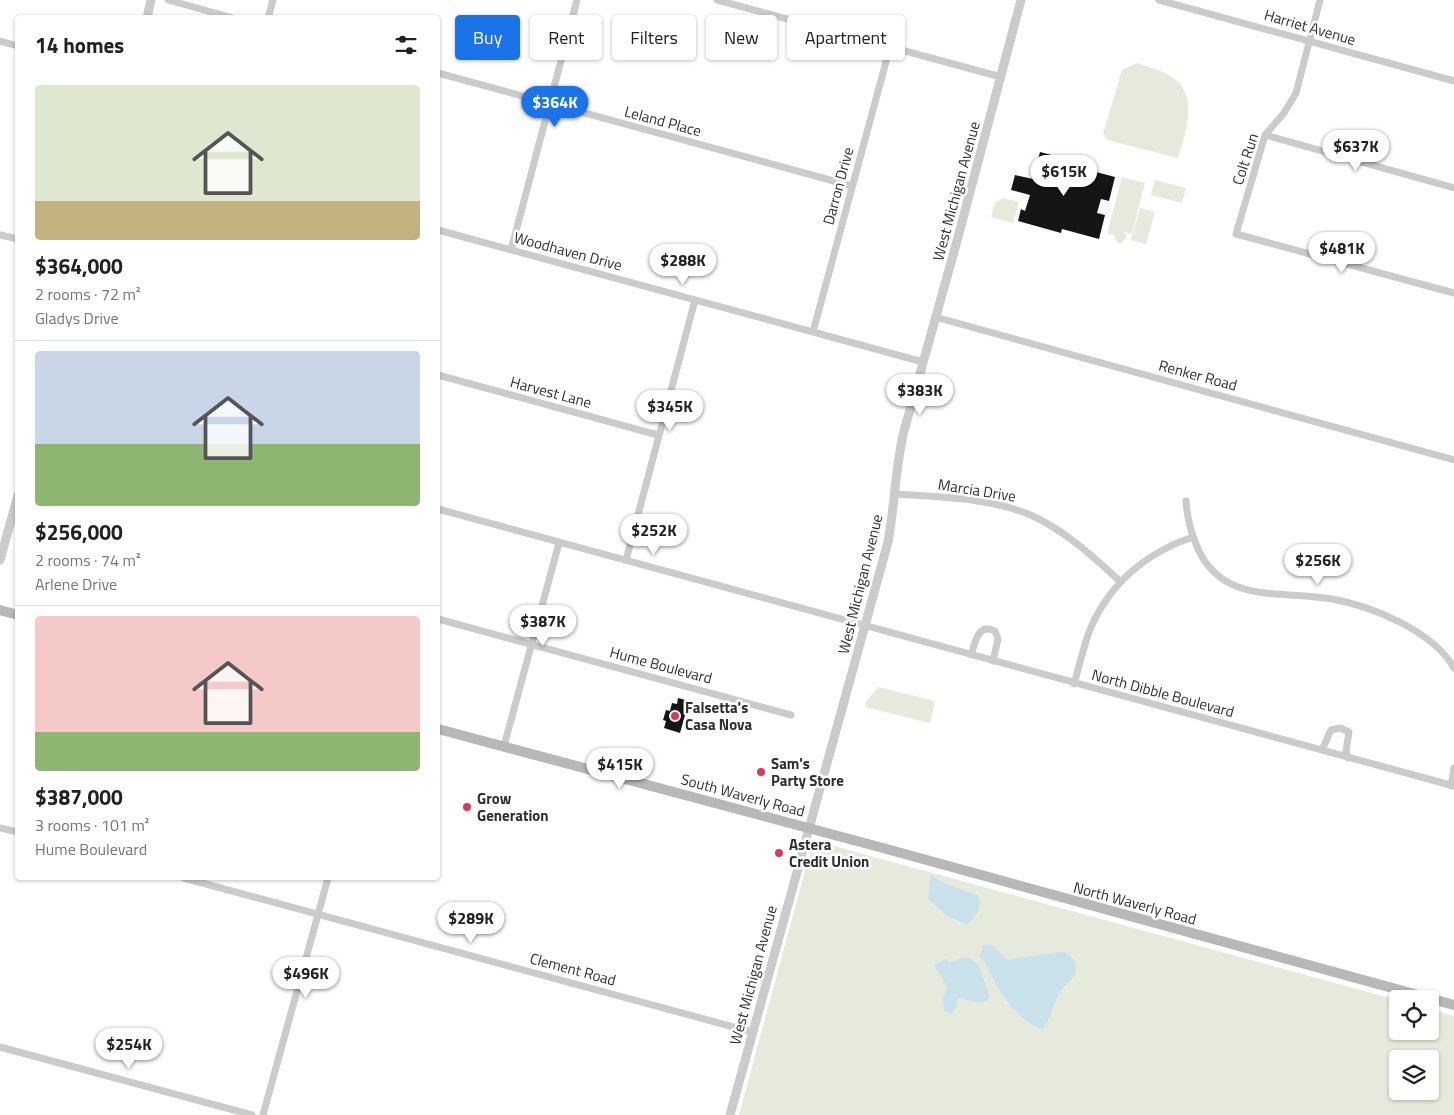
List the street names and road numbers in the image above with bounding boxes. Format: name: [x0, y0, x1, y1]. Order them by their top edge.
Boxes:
street label: Harriet Avenue: [1261, 3, 1359, 51]
street label: Leland Place: [622, 100, 704, 142]
street label: West Michigan Avenue: [926, 119, 986, 263]
street label: Colt Run: [1226, 130, 1264, 188]
street label: Darron Drive: [817, 145, 859, 227]
street label: Woodhaven Drive: [511, 226, 625, 276]
street label: Renker Road: [1156, 354, 1240, 396]
street label: Harvest Lane: [508, 370, 594, 414]
street label: Marcia Drive: [936, 472, 1018, 508]
street label: West Michigan Avenue: [831, 512, 889, 656]
street label: Hume Boulevard: [607, 640, 715, 690]
street label: North Dibble Boulevard: [1089, 663, 1237, 723]
street label: South Waverly Road: [678, 767, 808, 823]
street label: North Waverly Road: [1071, 876, 1199, 930]
street label: West Michigan Avenue: [723, 903, 783, 1047]
street label: Clement Road: [527, 946, 619, 992]

